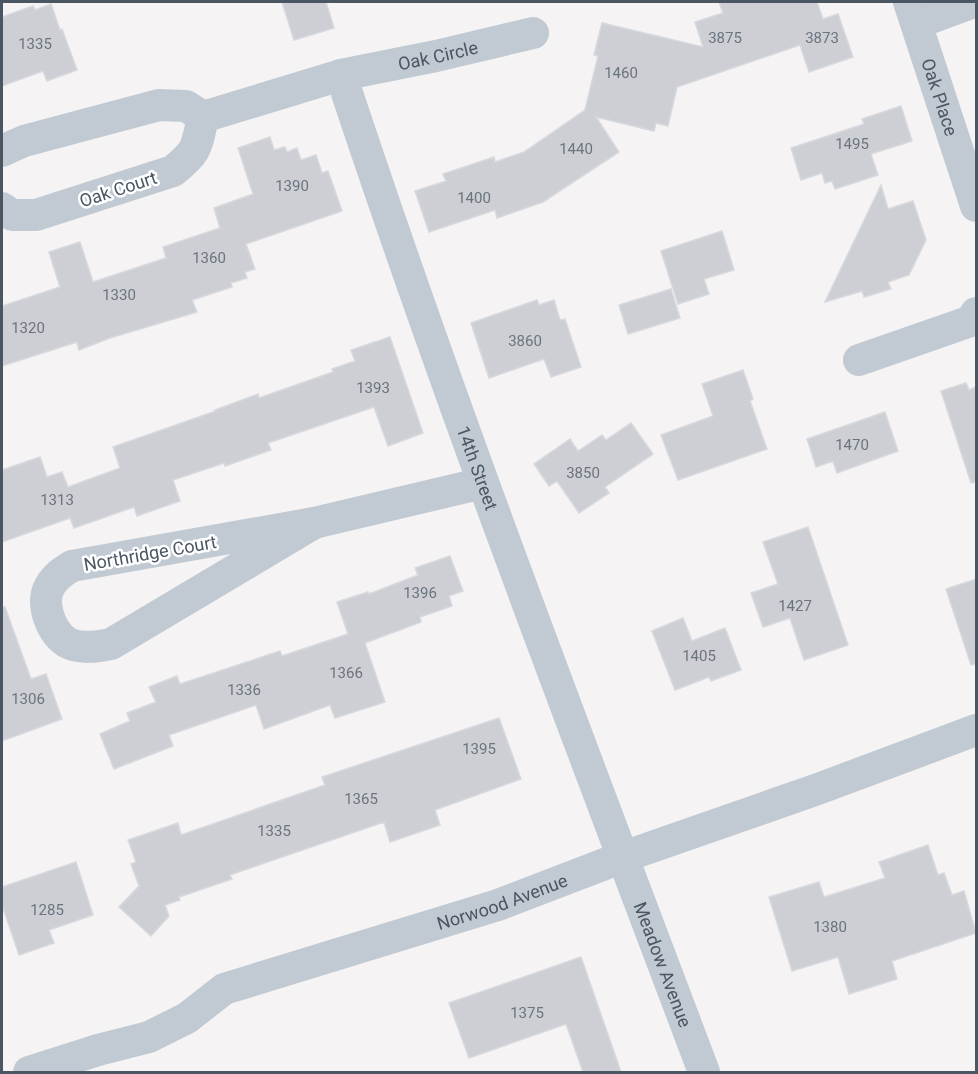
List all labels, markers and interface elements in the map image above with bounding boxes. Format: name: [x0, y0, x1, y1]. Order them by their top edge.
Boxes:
house number: 3875: [708, 29, 742, 47]
house number: 3873: [805, 29, 839, 47]
house number: 1335: [18, 35, 52, 53]
street label: Oak Circle: [396, 36, 480, 74]
street label: Oak Place: [918, 56, 963, 138]
house number: 1460: [604, 64, 638, 82]
house number: 1495: [835, 135, 869, 153]
house number: 1440: [559, 140, 593, 158]
street label: Oak Court: [77, 167, 159, 211]
house number: 1390: [275, 177, 309, 195]
house number: 1400: [457, 189, 491, 207]
house number: 1360: [192, 249, 226, 267]
house number: 1330: [102, 286, 136, 304]
house number: 1320: [11, 319, 45, 337]
house number: 3860: [508, 332, 542, 350]
house number: 1393: [356, 379, 390, 397]
street label: 14th Street: [453, 423, 503, 513]
house number: 1470: [835, 436, 869, 454]
house number: 3850: [566, 464, 600, 482]
house number: 1313: [40, 491, 74, 509]
street label: Northridge Court: [82, 531, 218, 575]
house number: 1396: [403, 584, 437, 602]
house number: 1427: [778, 597, 812, 615]
house number: 1405: [682, 647, 716, 665]
house number: 1366: [329, 664, 363, 682]
house number: 1336: [227, 681, 261, 699]
house number: 1306: [11, 690, 45, 708]
house number: 1395: [462, 740, 496, 758]
house number: 1365: [344, 790, 378, 808]
house number: 1335: [257, 822, 291, 840]
street label: Norwood Avenue: [434, 869, 570, 934]
street label: Meadow Avenue: [630, 899, 697, 1030]
house number: 1285: [30, 901, 64, 919]
house number: 1380: [813, 918, 847, 936]
house number: 1375: [510, 1004, 544, 1022]

